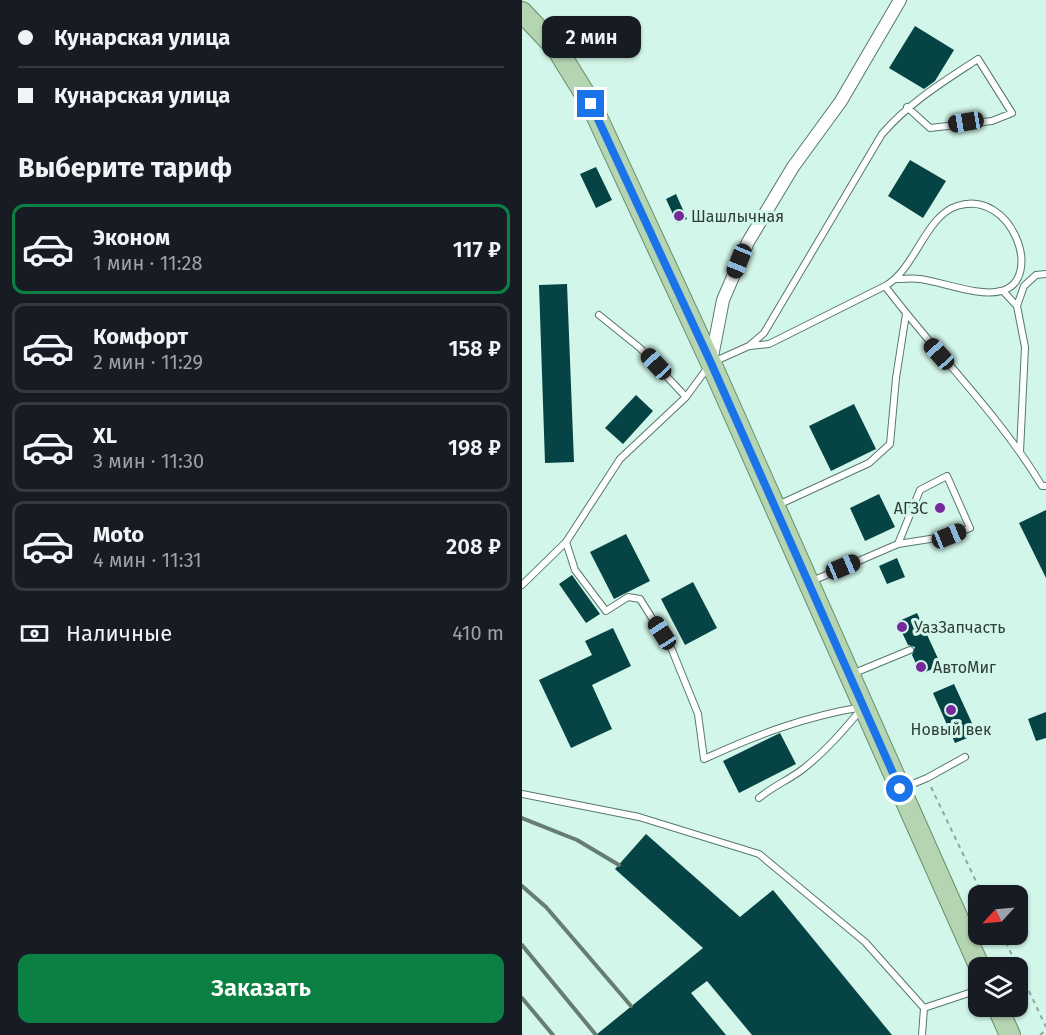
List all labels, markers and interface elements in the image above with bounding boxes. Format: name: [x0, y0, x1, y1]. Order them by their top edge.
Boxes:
callout: 2 мин: [542, 17, 640, 59]
text: Кунарская улица: [54, 24, 230, 51]
text: 2 мин: [565, 25, 618, 49]
text: Кунарская улица: [54, 82, 230, 109]
route end: [577, 90, 604, 117]
car: [947, 110, 985, 134]
text: Выберите тариф: [18, 152, 232, 184]
place label: Шашлычная: [691, 207, 784, 226]
marker: Шашлычная: [672, 209, 686, 223]
icon: car: [21, 222, 75, 276]
text: Эконом: [93, 224, 170, 251]
text: 117 ₽: [453, 236, 501, 263]
car: [724, 241, 754, 281]
text: 1 мин · 11:28: [93, 251, 202, 275]
icon: car: [21, 321, 75, 375]
text: Комфорт: [93, 323, 188, 350]
text: 158 ₽: [448, 335, 501, 362]
car: [920, 335, 958, 373]
car: [637, 345, 675, 383]
text: 2 мин · 11:29: [93, 350, 203, 374]
icon: car: [21, 420, 75, 474]
text: XL: [93, 422, 117, 449]
text: 198 ₽: [448, 434, 501, 461]
text: 3 мин · 11:30: [93, 449, 204, 473]
place label: АГЗС: [894, 499, 928, 518]
marker: АГЗС: [933, 501, 947, 515]
icon: car: [21, 519, 75, 573]
text: Moto: [93, 521, 144, 548]
car: [929, 521, 969, 551]
text: 208 ₽: [446, 533, 501, 560]
text: 4 мин · 11:31: [93, 548, 202, 572]
car: [823, 552, 863, 582]
car: [645, 613, 679, 653]
icon: cash: [18, 617, 51, 650]
place label: УазЗапчасть: [914, 618, 1006, 637]
text: Наличные: [66, 620, 172, 647]
marker: УазЗапчасть: [895, 620, 909, 634]
text: 410 m: [452, 621, 504, 645]
place label: АвтоМиг: [933, 658, 996, 677]
marker: АвтоМиг: [914, 660, 928, 674]
marker: Новый век: [944, 703, 958, 717]
place label: Новый век: [911, 720, 992, 739]
route start: [886, 775, 913, 802]
north arrow: [968, 885, 1028, 945]
map controls: [968, 885, 1028, 1017]
button: Заказать: [18, 954, 504, 1023]
button: layers: [968, 957, 1028, 1017]

